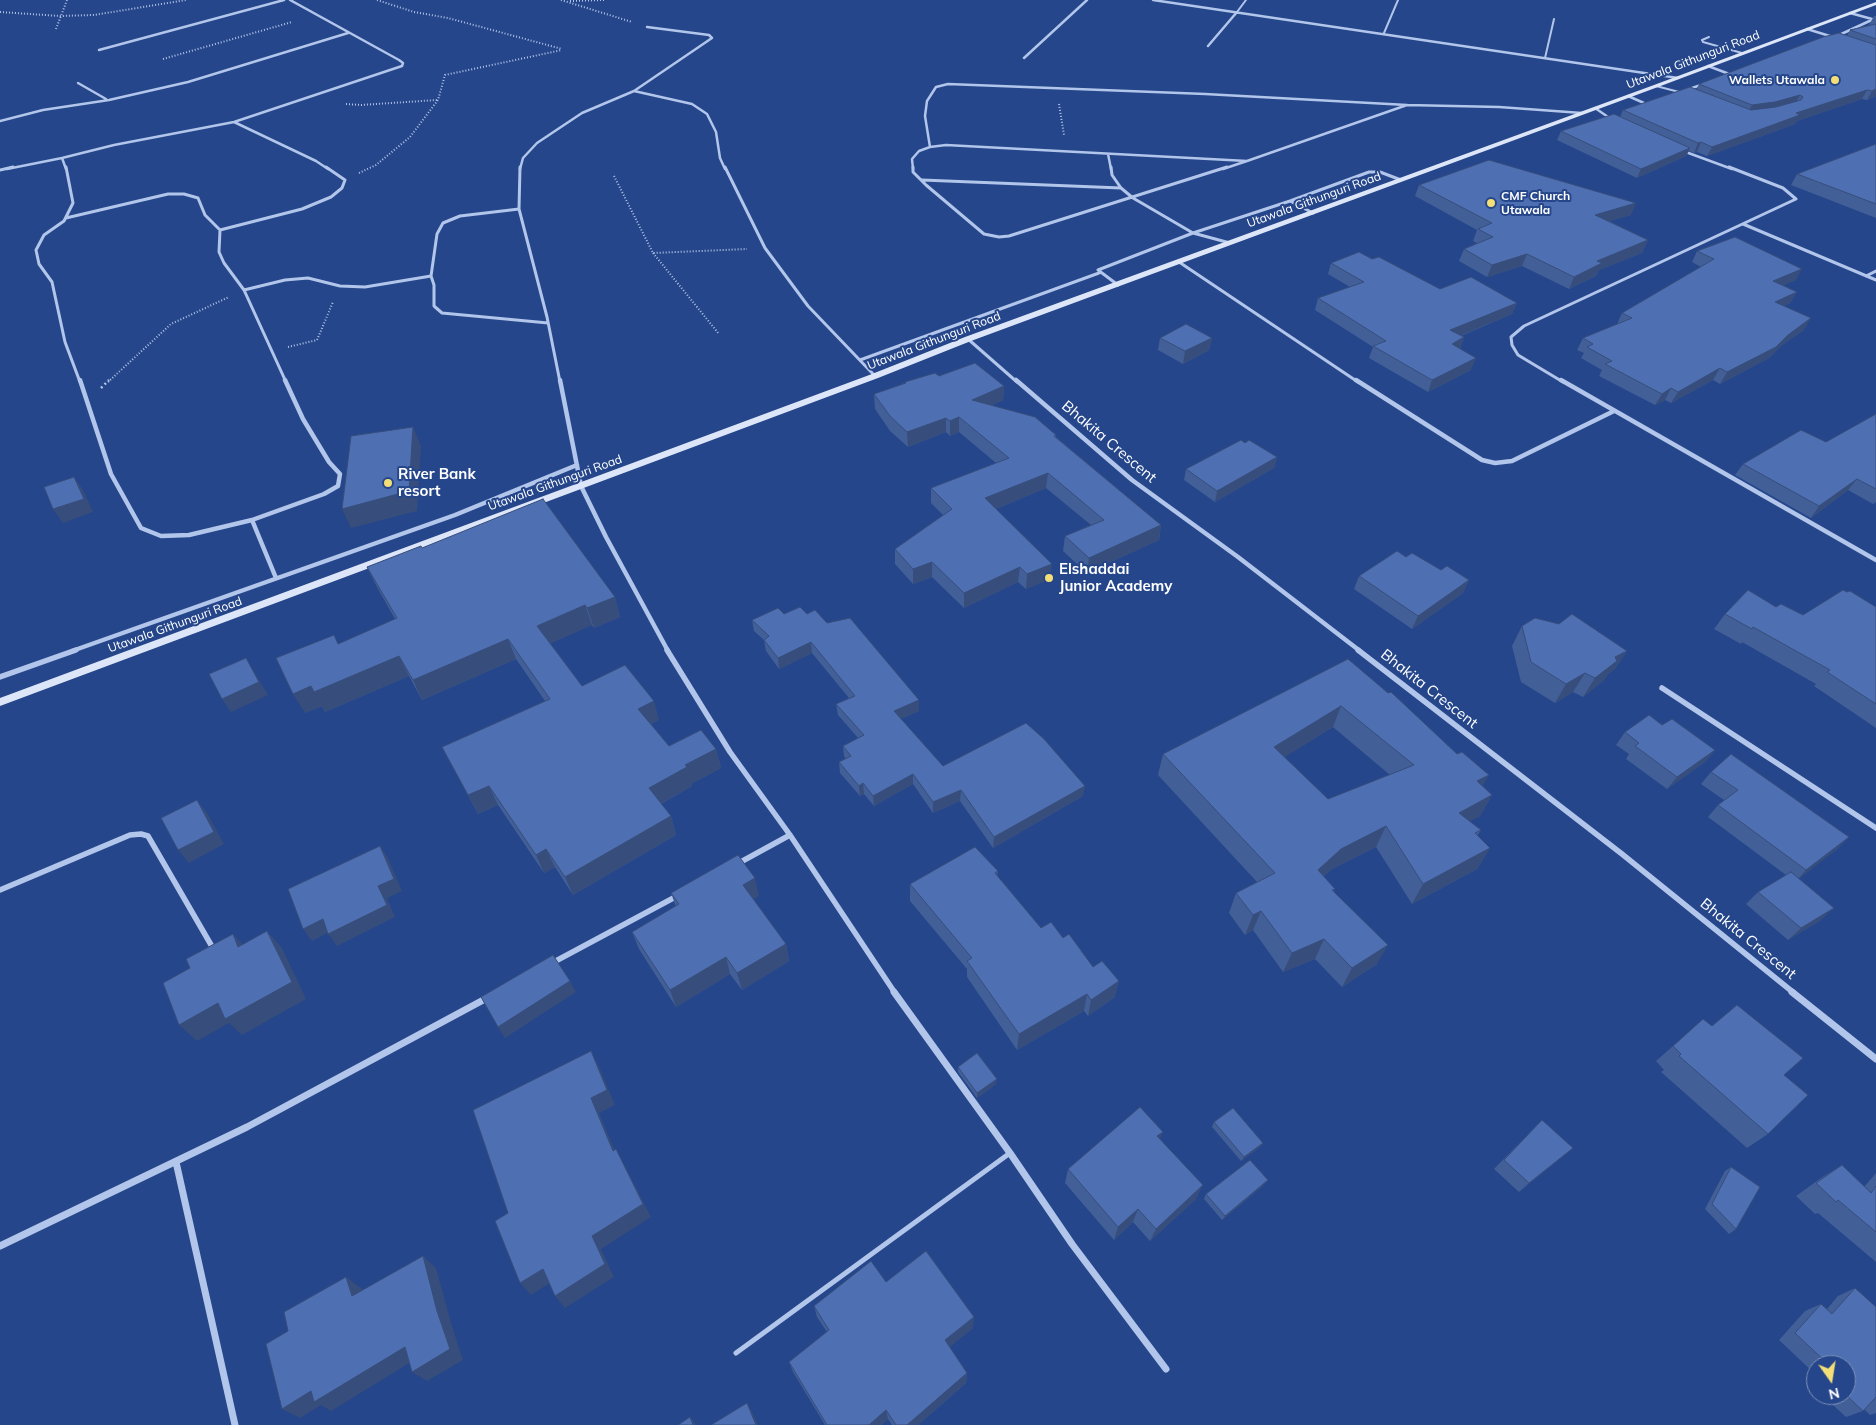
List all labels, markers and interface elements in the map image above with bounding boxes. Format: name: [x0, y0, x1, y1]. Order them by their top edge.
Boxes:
street label: Utawala Githunguri Road: [1624, 28, 1762, 92]
place label: Wallets Utawala: [1729, 73, 1825, 87]
marker: Wallets Utawala: [1829, 74, 1841, 86]
street label: Utawala Githunguri Road: [1245, 169, 1383, 231]
place label: CMF Church Utawala: [1501, 189, 1570, 217]
marker: CMF Church Utawala: [1485, 197, 1497, 209]
street label: Utawala Githunguri Road: [865, 309, 1003, 373]
street label: Bhakita Crescent: [1058, 397, 1160, 487]
street label: Utawala Githunguri Road: [486, 452, 624, 514]
place label: River Bank resort: [398, 465, 476, 500]
marker: River Bank resort: [382, 477, 394, 489]
place label: Elshaddai Junior Academy: [1059, 560, 1172, 595]
marker: Elshaddai Junior Academy: [1043, 572, 1055, 584]
street label: Utawala Githunguri Road: [106, 594, 244, 656]
street label: Bhakita Crescent: [1377, 646, 1481, 732]
street label: Bhakita Crescent: [1696, 895, 1800, 983]
north arrow: [1806, 1355, 1856, 1405]
text: N: [1827, 1384, 1841, 1404]

